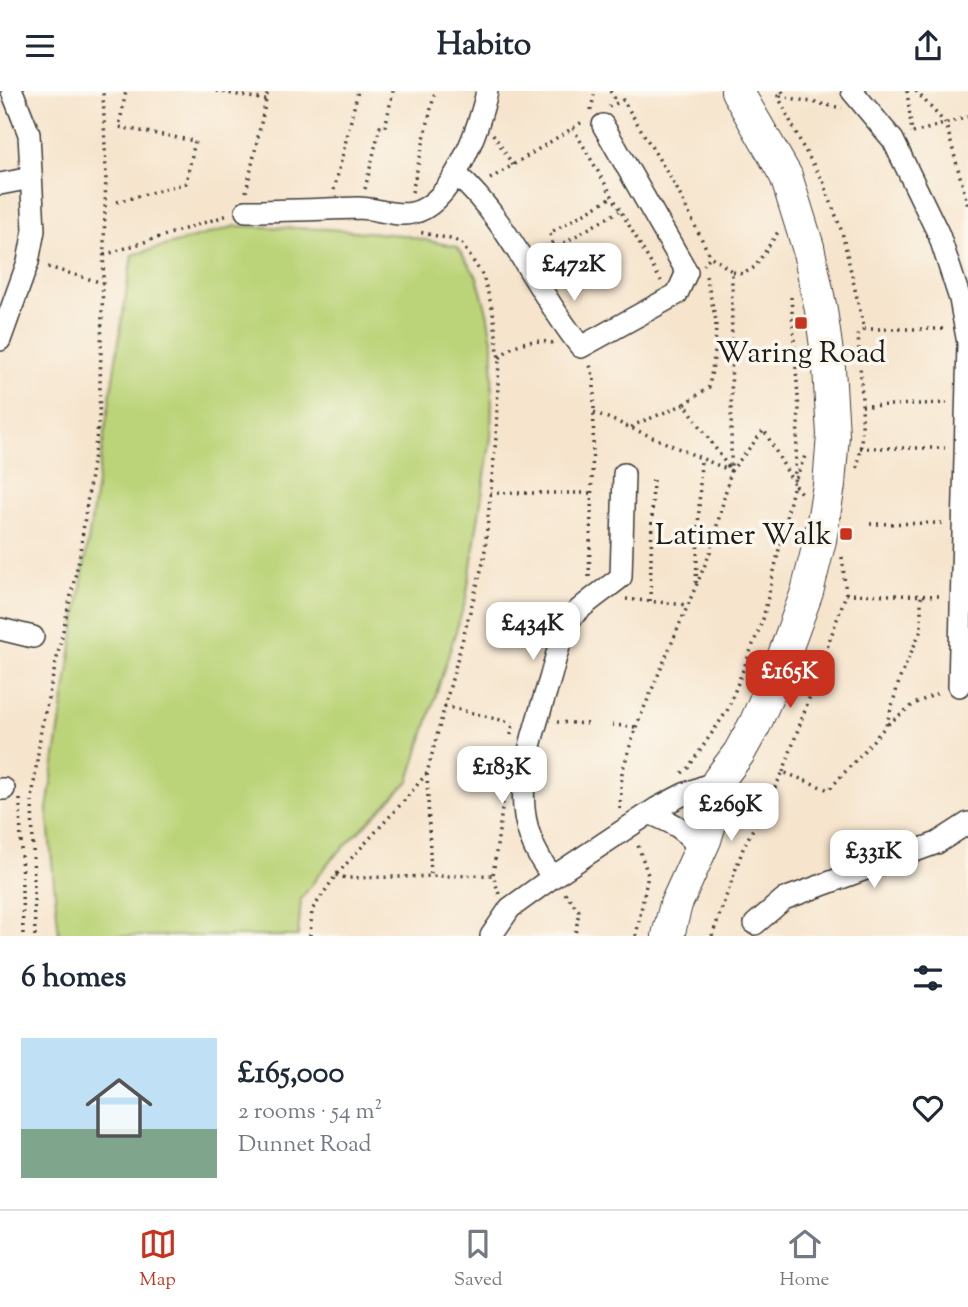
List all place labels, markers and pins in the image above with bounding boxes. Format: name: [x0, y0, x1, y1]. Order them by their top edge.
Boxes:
pin: £472K: [525, 243, 623, 303]
marker: Waring Road: [793, 315, 809, 331]
place label: Waring Road: [716, 333, 886, 376]
place label: Latimer Walk: [655, 515, 832, 558]
marker: Latimer Walk: [838, 526, 854, 542]
pin: £434K: [484, 603, 582, 662]
pin: £165K: [741, 651, 839, 710]
pin: £183K: [453, 747, 551, 806]
pin: £269K: [682, 783, 780, 843]
pin: £331K: [825, 831, 923, 890]

